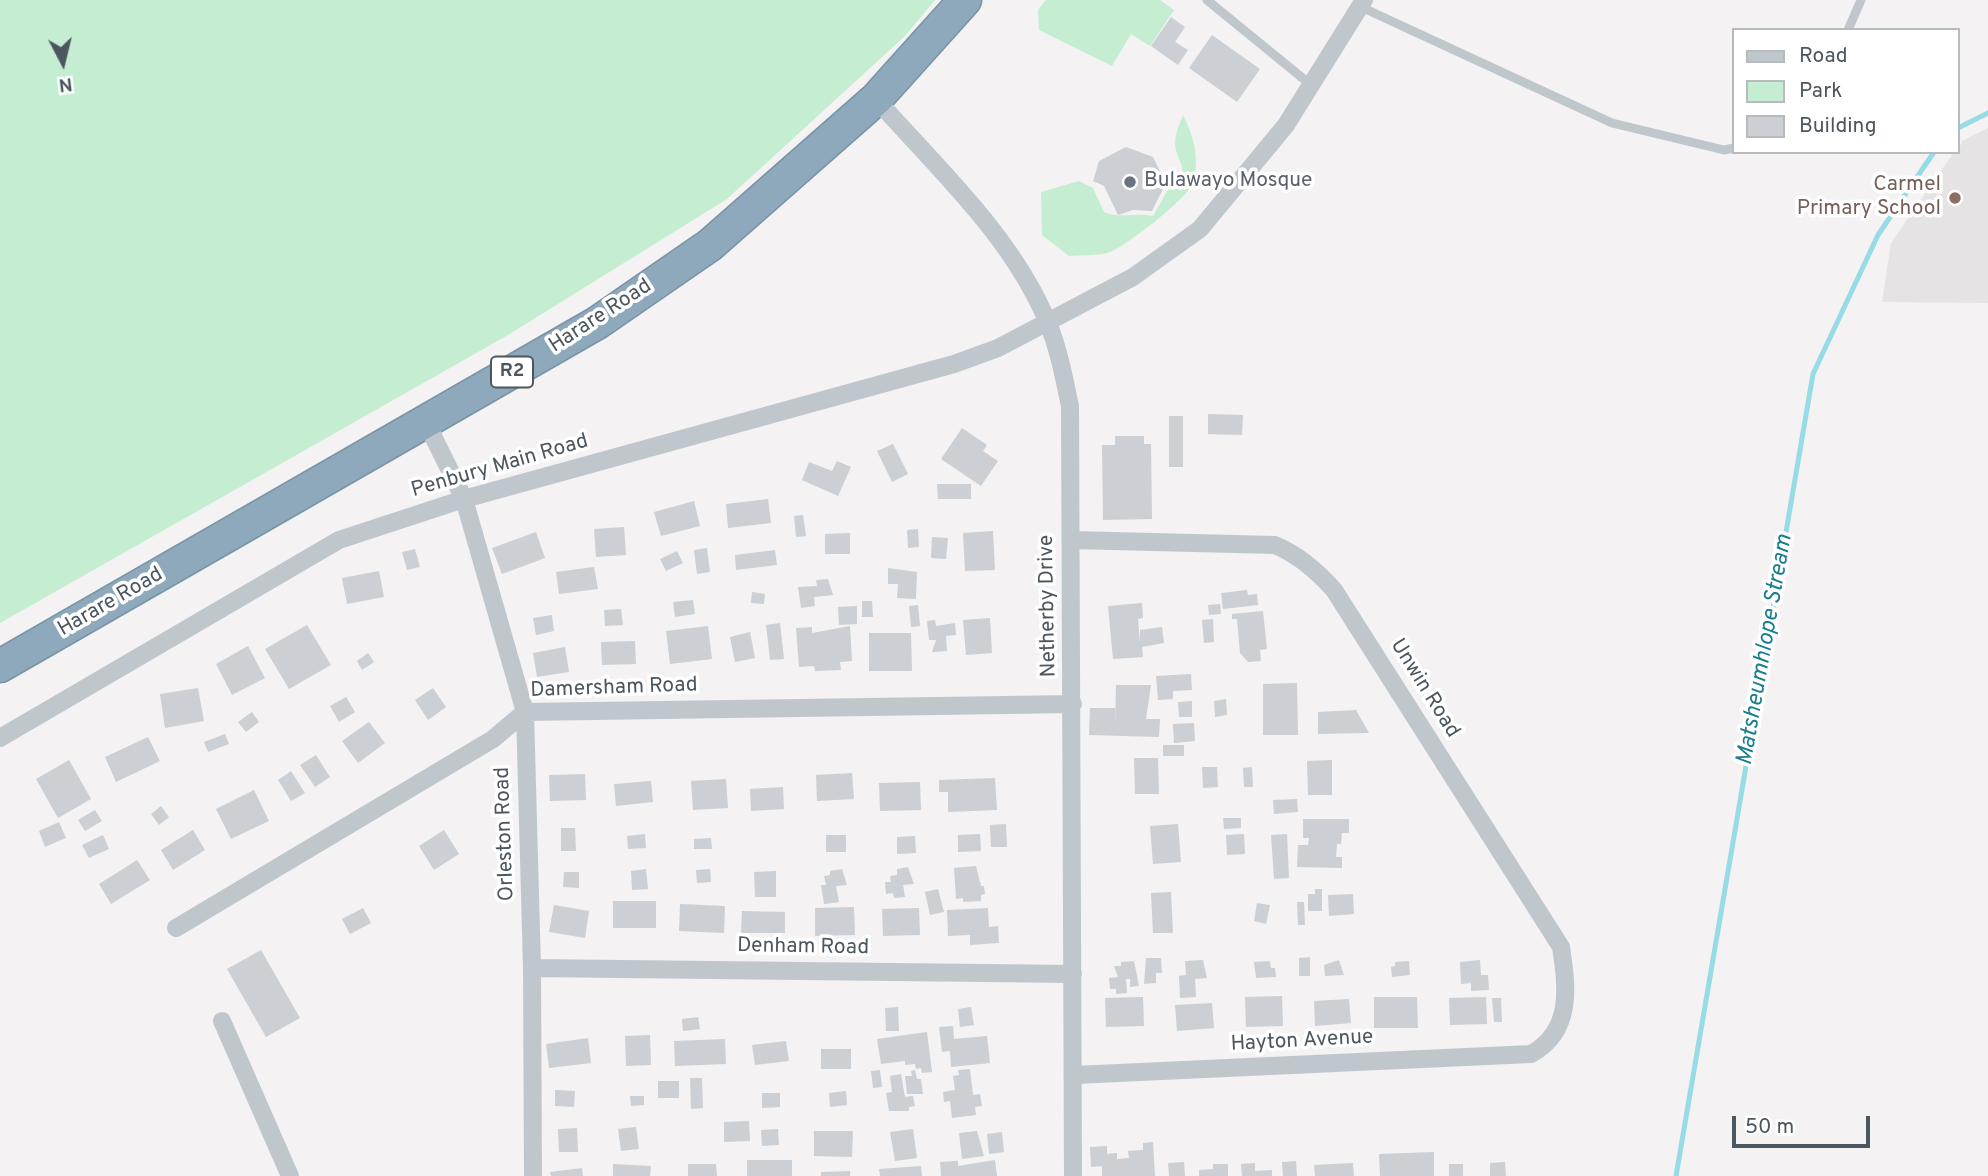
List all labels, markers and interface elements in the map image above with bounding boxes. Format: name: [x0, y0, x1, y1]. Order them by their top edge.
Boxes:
north arrow: [28, 28, 98, 98]
legend: [1732, 28, 1960, 154]
text: Road: [1799, 43, 1848, 70]
text: N: [57, 71, 74, 97]
text: Park: [1799, 78, 1842, 105]
text: Building: [1799, 113, 1877, 140]
place label: Bulawayo Mosque: [1144, 169, 1312, 195]
place label: Carmel Primary School: [1797, 173, 1941, 223]
marker: Bulawayo Mosque: [1122, 174, 1138, 190]
marker: Carmel Primary School: [1947, 190, 1963, 206]
street label: Harare Road: [545, 275, 657, 359]
road number: R2: [491, 356, 533, 388]
street label: Penbury Main Road: [409, 430, 591, 504]
water label: Matsheumhlope Stream: [1732, 532, 1800, 768]
street label: Netherby Drive: [1035, 534, 1063, 678]
street label: Harare Road: [54, 563, 168, 643]
street label: Unwin Road: [1384, 635, 1464, 743]
street label: Damersham Road: [530, 673, 698, 705]
street label: Orleston Road: [491, 766, 521, 902]
street label: Denham Road: [737, 934, 869, 962]
street label: Hayton Avenue: [1230, 1026, 1374, 1058]
scale bar: [1736, 1102, 1874, 1146]
text: 50 m: [1745, 1114, 1794, 1141]

